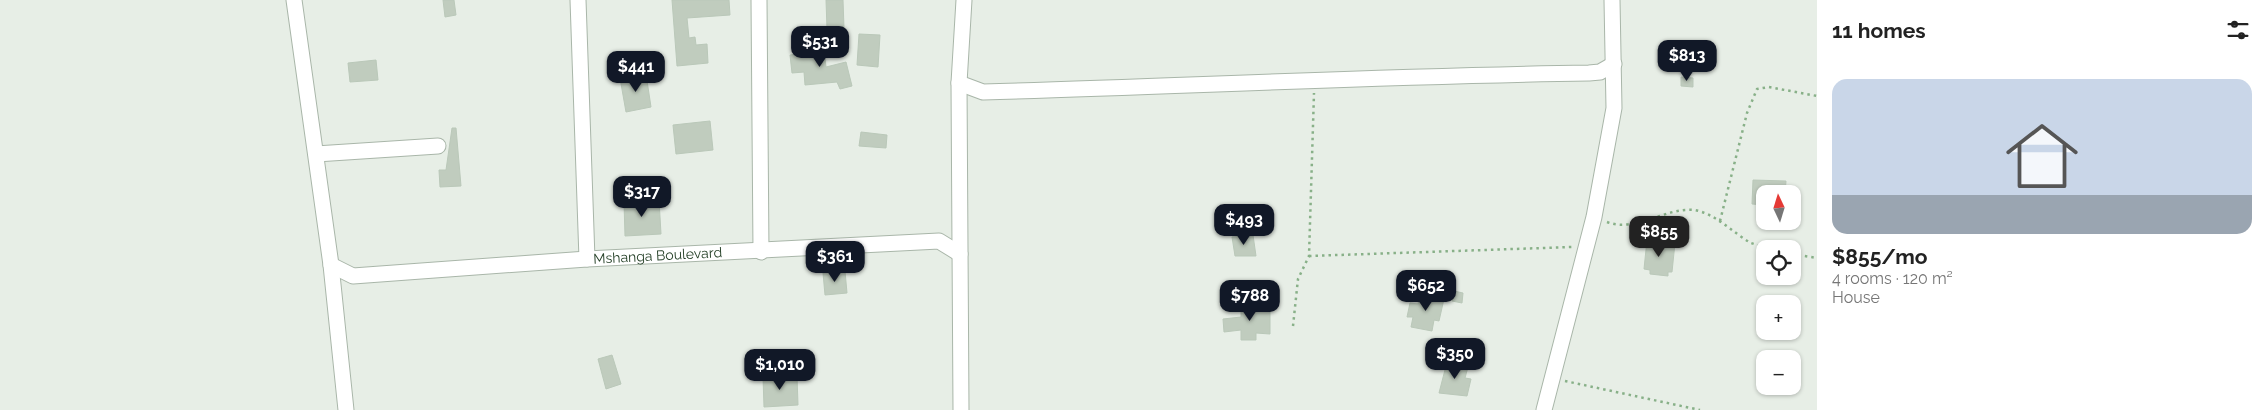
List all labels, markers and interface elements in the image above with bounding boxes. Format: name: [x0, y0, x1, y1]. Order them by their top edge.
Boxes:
icon: filters: [2224, 16, 2252, 44]
text: 11 homes: [1832, 18, 1926, 43]
pin: $531: [790, 26, 850, 68]
text: $531: [802, 32, 838, 51]
pin: $813: [1657, 39, 1717, 82]
text: $813: [1669, 46, 1705, 65]
pin: $441: [606, 51, 666, 93]
text: $441: [618, 57, 654, 76]
icon: home: [1997, 111, 2087, 201]
pin: $317: [612, 176, 672, 218]
text: $317: [624, 182, 660, 201]
north arrow: [1756, 185, 1801, 230]
map controls: [1756, 185, 1801, 395]
pin: $493: [1214, 204, 1274, 246]
text: $493: [1225, 210, 1263, 229]
pin: $855: [1629, 216, 1689, 258]
text: $855: [1640, 222, 1678, 241]
pin: $361: [805, 240, 865, 283]
button: locate: [1756, 240, 1801, 285]
street label: Mshanga Boulevard: [593, 244, 723, 267]
text: $855/mo: [1832, 244, 1928, 269]
text: $361: [817, 247, 853, 266]
text: 4 rooms · 120 m²: [1832, 269, 1953, 288]
pin: $652: [1396, 270, 1456, 312]
text: $652: [1407, 276, 1445, 295]
pin: $788: [1220, 280, 1280, 322]
text: $788: [1231, 286, 1269, 305]
text: House: [1832, 288, 1880, 307]
button: +: [1756, 295, 1801, 340]
pin: $350: [1425, 338, 1485, 380]
text: $350: [1436, 344, 1474, 363]
pin: $1,010: [739, 348, 821, 391]
button: −: [1756, 350, 1801, 395]
text: $1,010: [755, 355, 805, 374]

